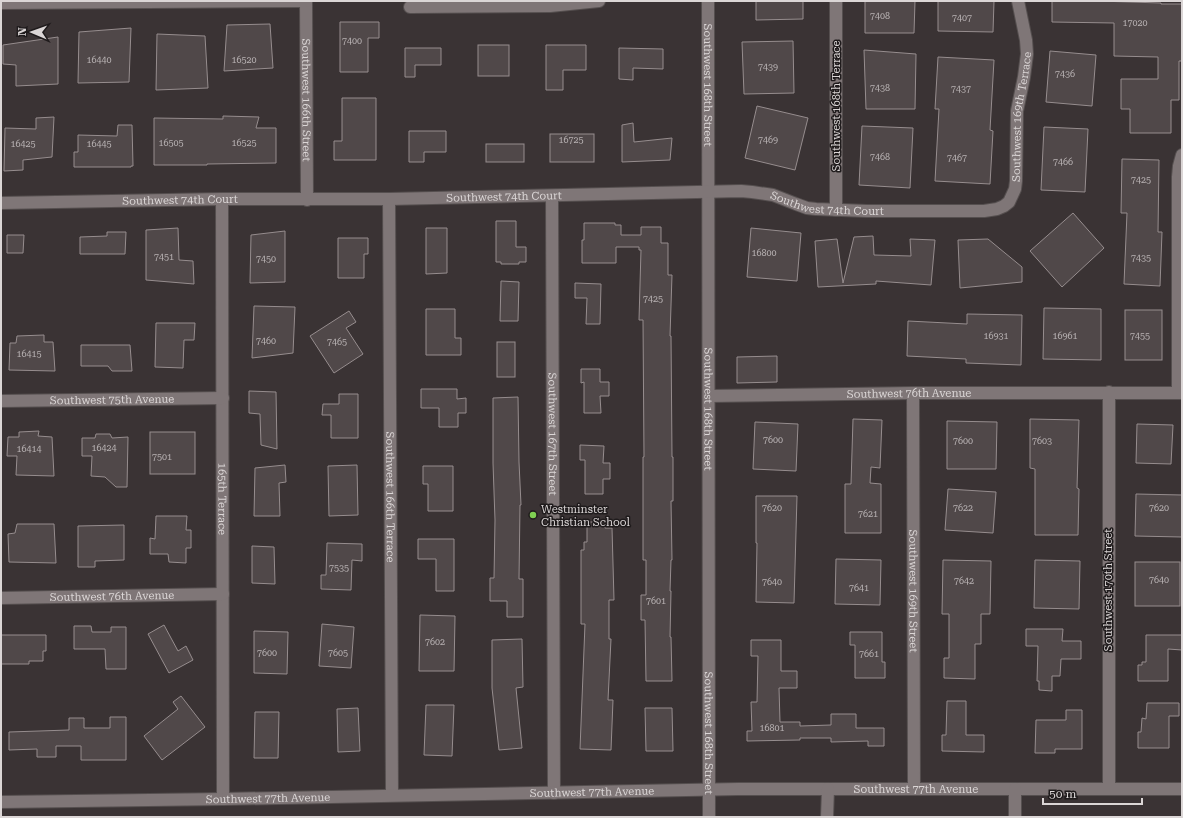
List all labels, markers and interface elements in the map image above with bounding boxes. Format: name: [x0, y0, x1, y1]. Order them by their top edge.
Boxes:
house number: 7408: [870, 11, 890, 21]
north arrow: [12, 12, 52, 52]
house number: 7407: [952, 13, 972, 23]
house number: 17020: [1122, 18, 1148, 28]
street label: Southwest 168th Street: [702, 23, 715, 147]
text: N: [16, 27, 29, 36]
house number: 7400: [342, 36, 362, 46]
street label: Southwest 166th Street: [300, 38, 313, 162]
street label: Southwest 168th Terrace: [830, 41, 843, 171]
street label: Southwest 169th Terrace: [1009, 51, 1034, 182]
house number: 16440: [86, 55, 112, 65]
house number: 16520: [231, 55, 257, 65]
house number: 7439: [758, 62, 778, 72]
house number: 7436: [1055, 69, 1075, 79]
house number: 7438: [870, 83, 890, 93]
house number: 7437: [951, 84, 971, 94]
house number: 16725: [558, 135, 584, 145]
house number: 7469: [758, 135, 778, 145]
house number: 16505: [158, 138, 184, 148]
house number: 16525: [231, 138, 257, 148]
house number: 16425: [10, 139, 36, 149]
house number: 16445: [86, 139, 112, 149]
house number: 7468: [870, 152, 890, 162]
house number: 7467: [947, 153, 967, 163]
house number: 7466: [1053, 157, 1073, 167]
house number: 7425: [1131, 175, 1151, 185]
street label: Southwest 74th Court: [769, 188, 884, 218]
street label: Southwest 74th Court: [446, 189, 562, 204]
street label: Southwest 74th Court: [122, 192, 238, 207]
house number: 16800: [751, 248, 777, 258]
house number: 7451: [154, 252, 174, 262]
house number: 7435: [1131, 253, 1151, 263]
house number: 7450: [256, 254, 276, 264]
house number: 7425: [643, 294, 663, 304]
house number: 16931: [983, 331, 1009, 341]
house number: 16961: [1052, 331, 1078, 341]
house number: 7455: [1130, 331, 1150, 341]
house number: 7460: [256, 336, 276, 346]
house number: 7465: [327, 337, 347, 347]
street label: Southwest 168th Street: [702, 347, 715, 471]
house number: 16415: [16, 349, 42, 359]
street label: Southwest 167th Street: [546, 372, 560, 496]
street label: Southwest 76th Avenue: [847, 387, 971, 400]
street label: Southwest 75th Avenue: [50, 392, 174, 407]
street label: Southwest 166th Terrace: [384, 431, 397, 563]
house number: 7600: [763, 435, 783, 445]
house number: 7600: [953, 436, 973, 446]
house number: 7603: [1032, 436, 1052, 446]
house number: 16424: [91, 443, 117, 453]
house number: 16414: [16, 444, 42, 454]
house number: 7501: [152, 452, 172, 462]
street label: 165th Terrace: [216, 463, 229, 535]
place label: Westminster Christian School: [541, 503, 631, 529]
house number: 7620: [762, 503, 782, 513]
house number: 7622: [953, 503, 973, 513]
house number: 7620: [1149, 503, 1169, 513]
house number: 7621: [858, 509, 878, 519]
marker: Westminster Christian School: [528, 510, 538, 520]
street label: Southwest 169th Street: [907, 529, 920, 653]
street label: Southwest 170th Street: [1102, 529, 1115, 651]
house number: 7535: [329, 563, 349, 573]
house number: 7640: [1149, 575, 1169, 585]
house number: 7642: [954, 576, 974, 586]
house number: 7640: [762, 577, 782, 587]
house number: 7641: [849, 583, 869, 593]
street label: Southwest 76th Avenue: [50, 588, 174, 604]
house number: 7601: [646, 596, 666, 606]
house number: 7602: [425, 637, 445, 647]
house number: 7600: [257, 648, 277, 658]
house number: 7605: [328, 648, 348, 658]
house number: 7661: [859, 649, 879, 659]
street label: Southwest 168th Street: [702, 671, 715, 795]
house number: 16801: [759, 723, 785, 733]
scale bar: [1043, 780, 1142, 806]
street label: Southwest 77th Avenue: [854, 783, 978, 796]
street label: Southwest 77th Avenue: [529, 784, 654, 800]
text: 50 m: [1049, 787, 1076, 801]
street label: Southwest 77th Avenue: [206, 790, 330, 806]

